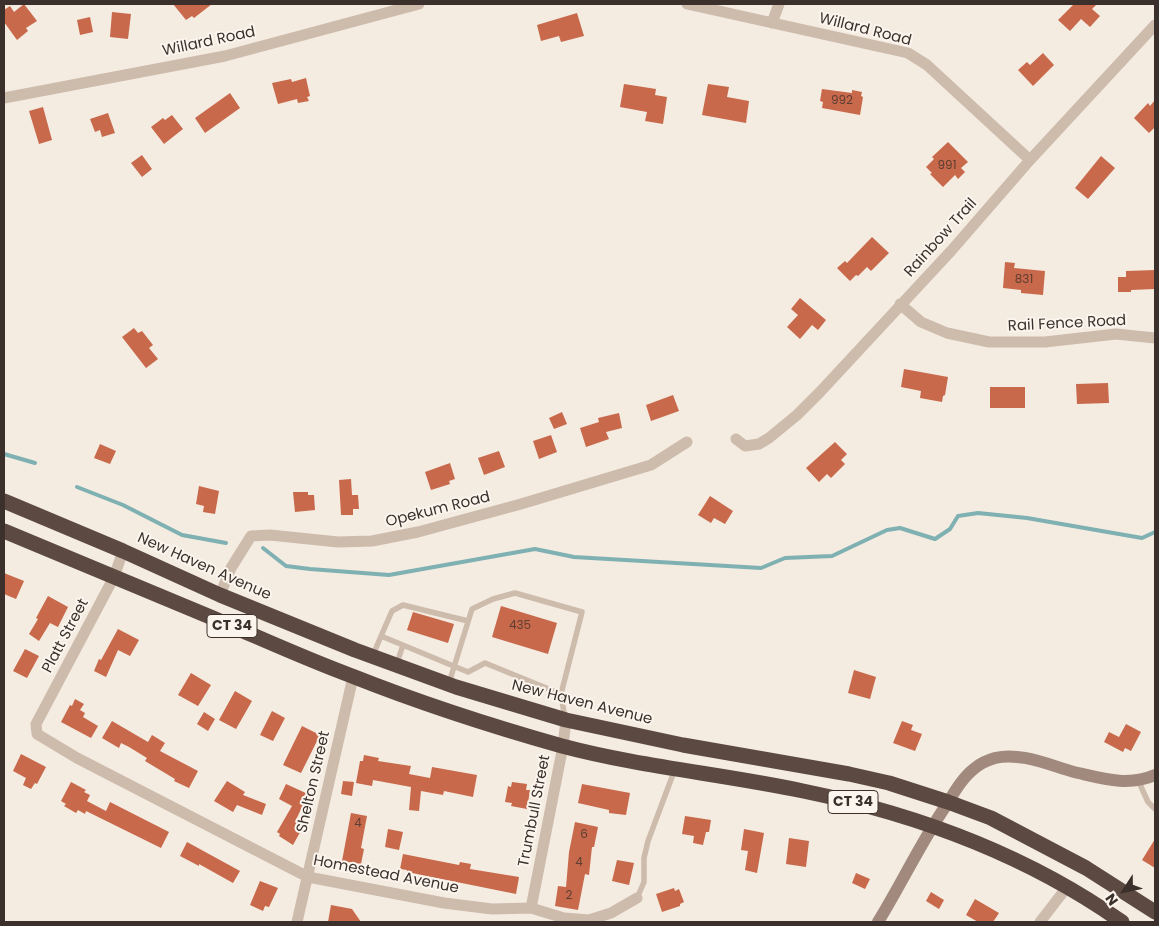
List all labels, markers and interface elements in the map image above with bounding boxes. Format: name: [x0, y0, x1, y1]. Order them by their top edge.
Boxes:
street label: Willard Road: [817, 10, 913, 50]
street label: Willard Road: [161, 23, 257, 61]
house number: 992: [831, 94, 853, 108]
house number: 991: [938, 159, 956, 173]
street label: Rainbow Trail: [901, 195, 981, 281]
house number: 831: [1015, 273, 1033, 287]
street label: Rail Fence Road: [1007, 312, 1127, 336]
street label: Opekum Road: [384, 488, 492, 532]
street label: New Haven Avenue: [134, 529, 274, 605]
street label: Platt Street: [39, 596, 93, 676]
road number: CT 34: [207, 614, 257, 638]
house number: 435: [509, 619, 531, 633]
street label: New Haven Avenue: [510, 677, 654, 729]
street label: Shelton Street: [294, 729, 334, 835]
street label: Trumbull Street: [515, 753, 555, 869]
road number: CT 34: [828, 790, 878, 814]
house number: 4: [354, 817, 362, 831]
house number: 6: [580, 828, 588, 842]
street label: Homestead Avenue: [312, 852, 460, 898]
house number: 4: [575, 856, 583, 870]
north arrow: [1099, 866, 1149, 916]
house number: 2: [566, 889, 572, 903]
text: N: [1101, 890, 1123, 910]

